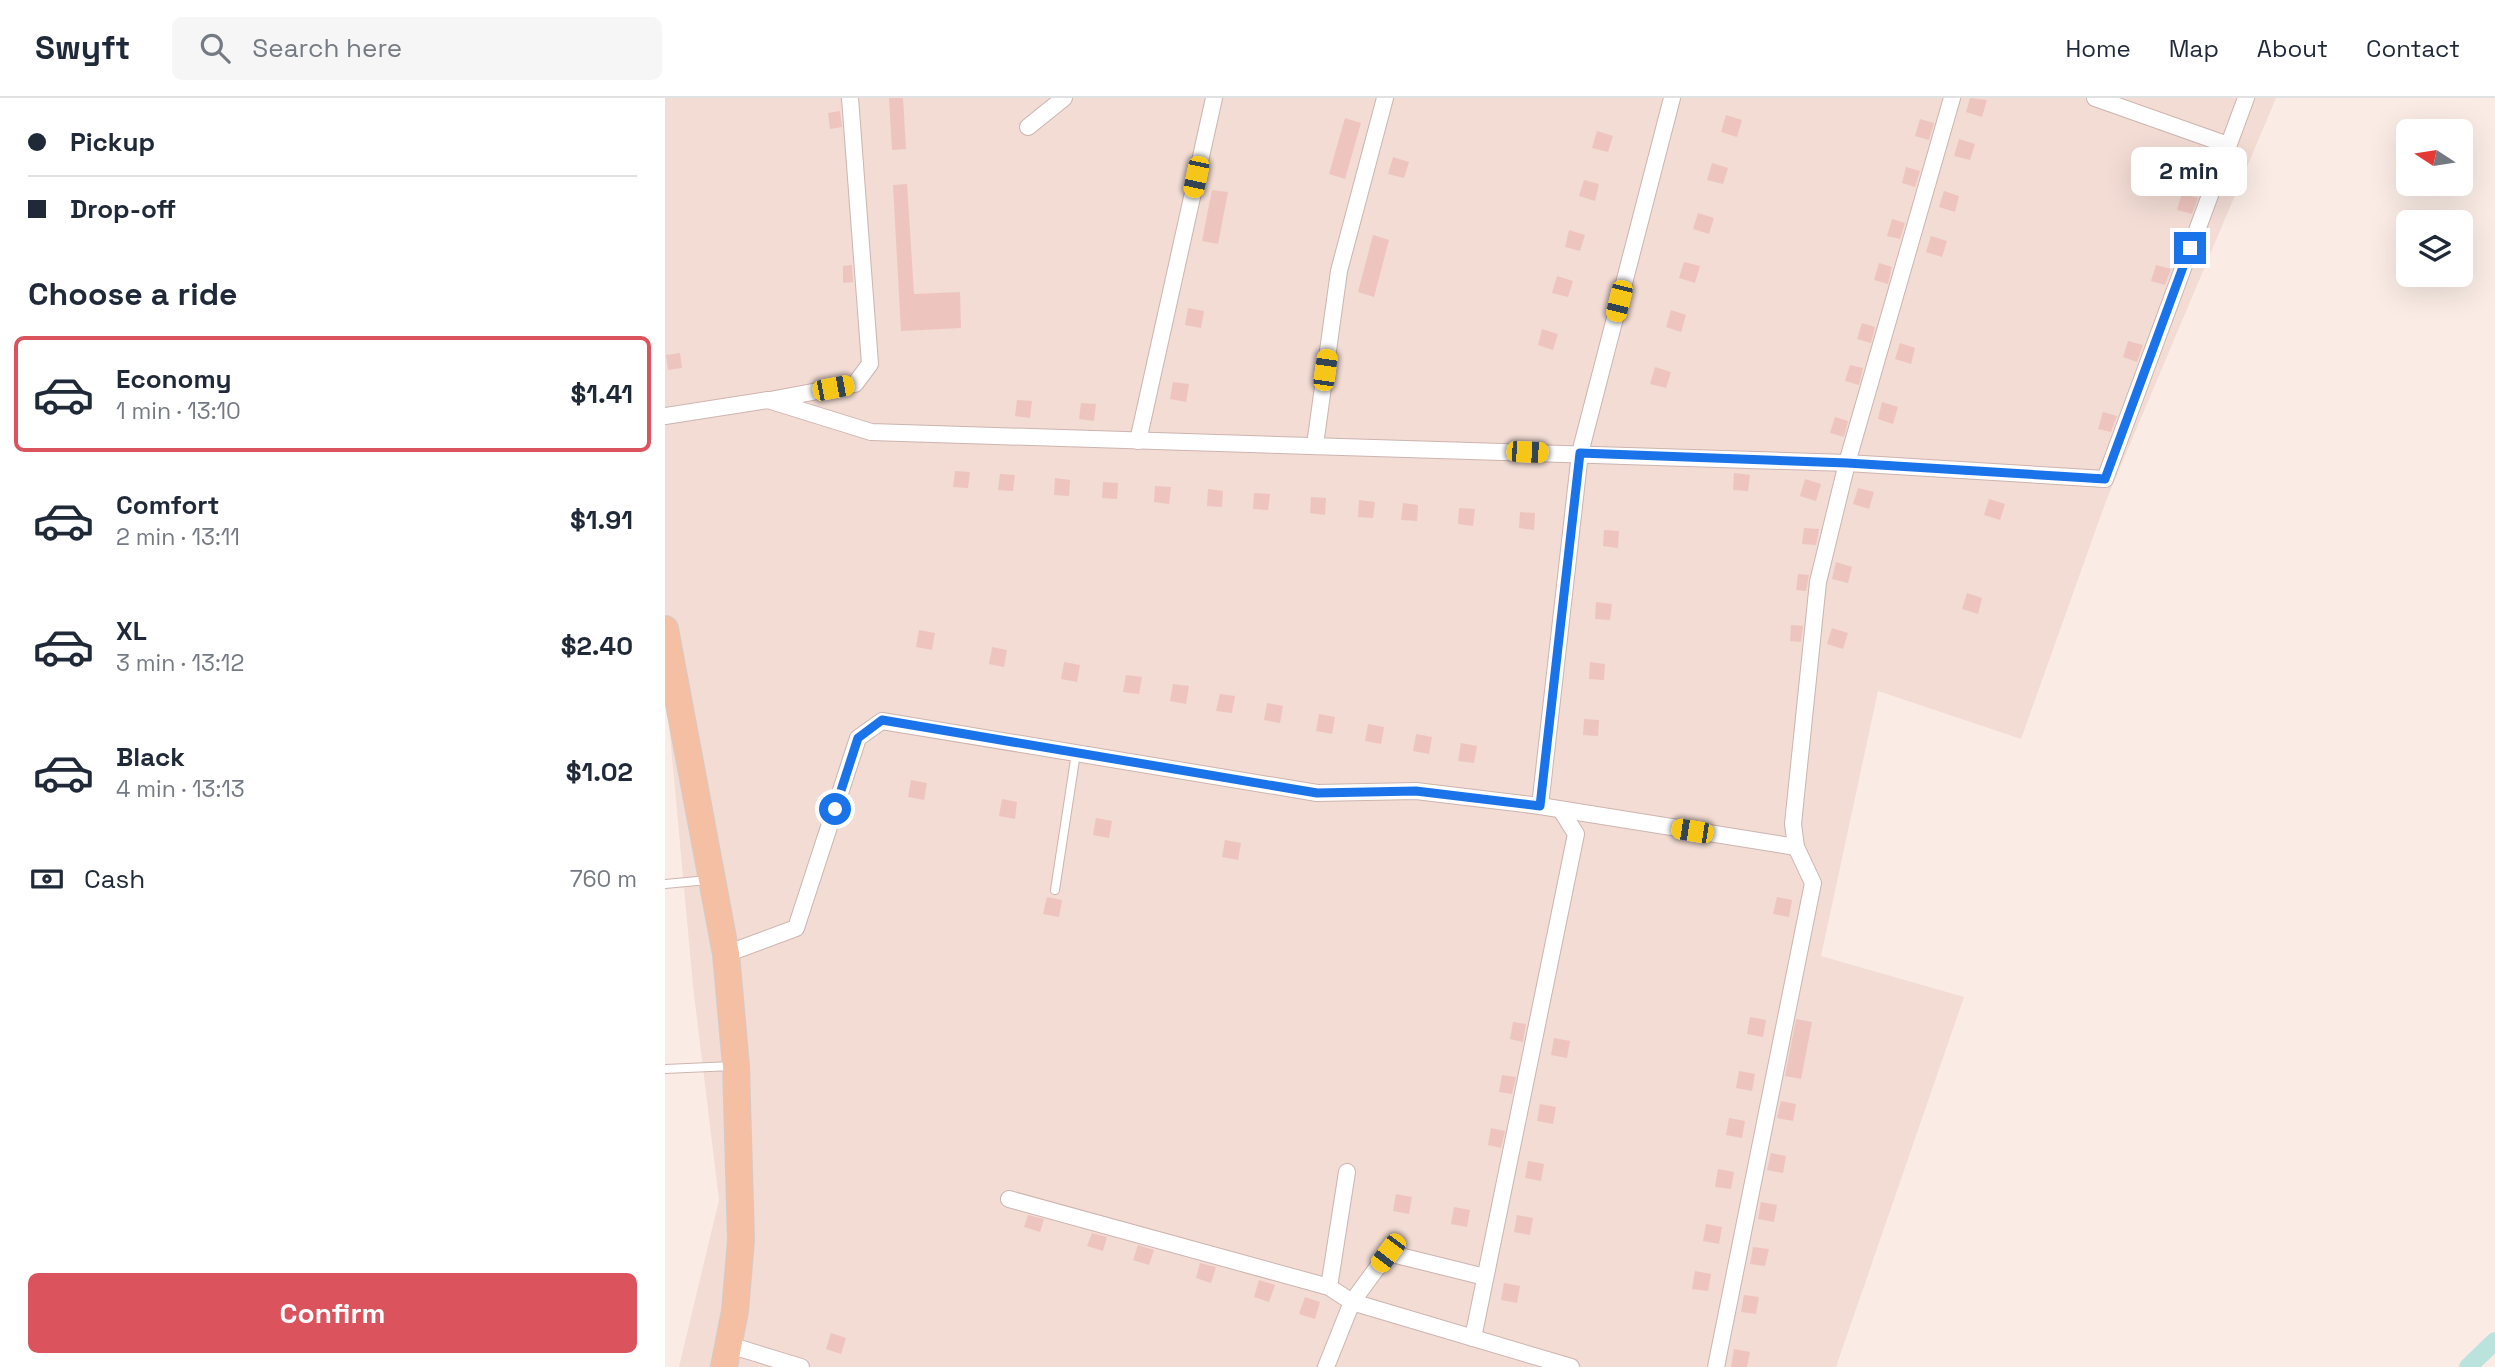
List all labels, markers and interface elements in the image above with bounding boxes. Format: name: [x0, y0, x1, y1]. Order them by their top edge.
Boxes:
search box: [172, 17, 662, 80]
text: Swyft: [35, 27, 130, 69]
icon: search: [196, 29, 234, 67]
text: Search here: [252, 31, 402, 65]
text: Home: [2065, 33, 2131, 64]
text: Map: [2169, 33, 2219, 64]
text: About: [2257, 33, 2328, 64]
text: Contact: [2366, 33, 2460, 64]
north arrow: [2396, 119, 2473, 196]
map controls: [2396, 119, 2473, 287]
text: Pickup: [70, 125, 155, 159]
callout: 2 min: [2132, 146, 2248, 195]
car: [1182, 154, 1211, 200]
text: 2 min: [2159, 156, 2219, 186]
text: Drop-off: [70, 192, 176, 226]
button: layers: [2396, 210, 2473, 287]
route end: [2174, 232, 2206, 264]
text: Choose a ride: [28, 274, 238, 314]
car: [1604, 278, 1635, 324]
car: [1312, 348, 1339, 392]
text: Economy: [116, 362, 232, 396]
icon: car: [32, 363, 95, 426]
car: [811, 374, 856, 402]
text: $1.41: [570, 377, 633, 411]
text: 1 min · 13:10: [116, 396, 241, 426]
car: [1506, 441, 1549, 463]
text: Comfort: [116, 488, 219, 522]
icon: car: [32, 489, 95, 552]
text: $1.91: [570, 503, 633, 537]
text: 2 min · 13:11: [116, 522, 240, 552]
text: XL: [116, 614, 147, 648]
icon: car: [32, 615, 95, 678]
text: $2.40: [561, 629, 633, 663]
text: 3 min · 13:12: [116, 648, 244, 678]
text: Black: [116, 740, 185, 774]
icon: car: [32, 741, 95, 804]
text: $1.02: [566, 755, 633, 789]
text: 4 min · 13:13: [116, 774, 245, 804]
route start: [819, 793, 851, 825]
car: [1670, 817, 1715, 845]
icon: cash: [28, 860, 66, 898]
text: Cash: [84, 862, 145, 896]
text: 760 m: [570, 864, 637, 894]
car: [1367, 1230, 1410, 1276]
button: Confirm: [28, 1273, 637, 1353]

